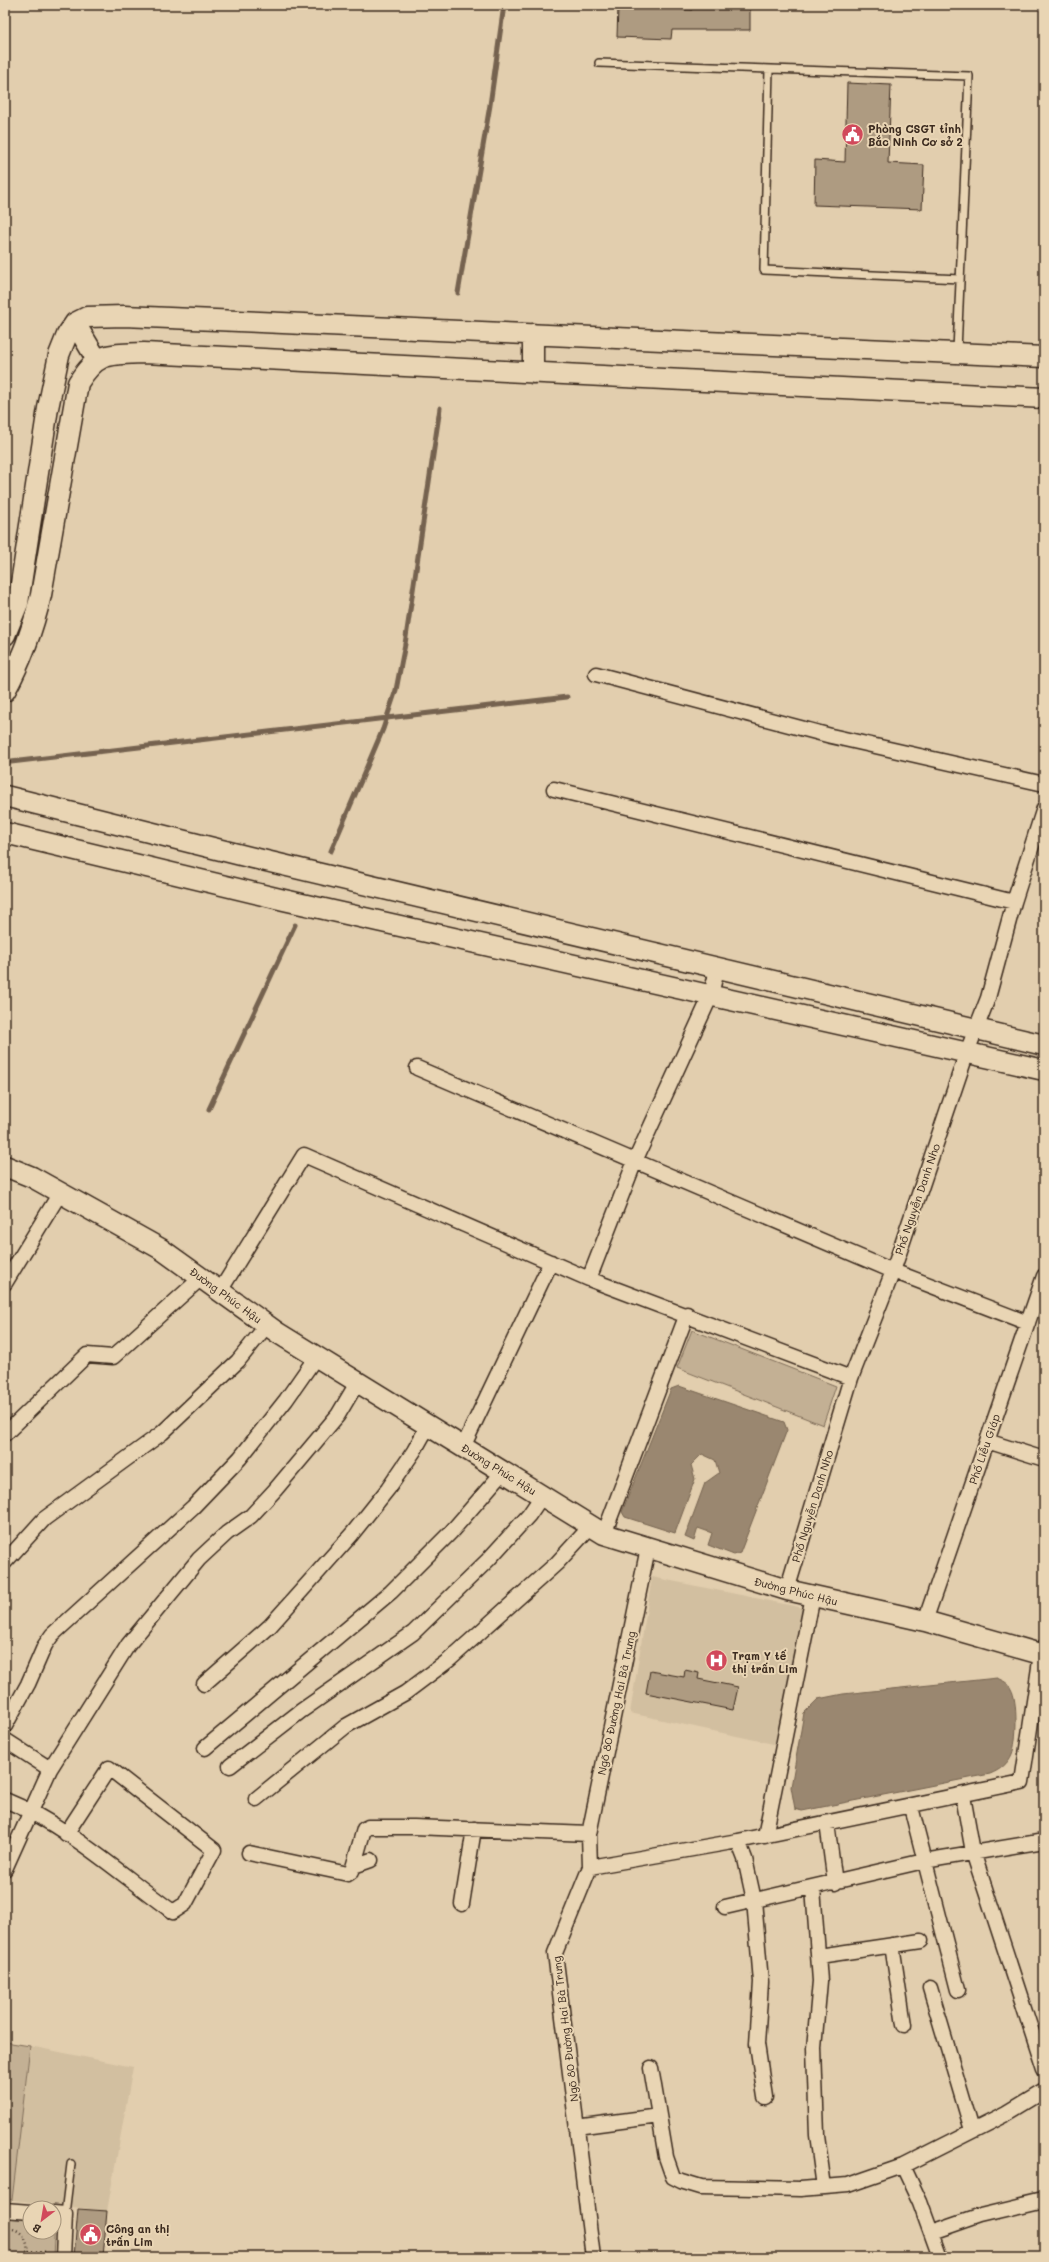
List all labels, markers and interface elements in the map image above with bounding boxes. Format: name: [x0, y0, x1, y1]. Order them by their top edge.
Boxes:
public building icon: Phòng CSGT tỉnh Bắc Ninh Cơ sở 2: [839, 121, 865, 147]
place label: Phòng CSGT tỉnh Bắc Ninh Cơ sở 2: [868, 121, 963, 149]
street label: Phố Nguyễn Danh Nho: [891, 1141, 943, 1257]
street label: Đường Phúc Hậu: [187, 1264, 265, 1326]
street label: Phố Liễu Giáp: [965, 1412, 1003, 1486]
street label: Đường Phúc Hậu: [459, 1440, 539, 1498]
street label: Phố Nguyễn Danh Nho: [788, 1448, 836, 1564]
street label: Đường Phúc Hậu: [752, 1573, 840, 1609]
street label: Ngõ 80 Đường Hai Bà Trưng: [593, 1630, 639, 1776]
hospital icon: Trạm Y tế thị trấn Lim: [703, 1648, 729, 1674]
place label: Trạm Y tế thị trấn Lim: [732, 1648, 798, 1676]
street label: Ngõ 80 Đường Hai Bà Trưng: [549, 1955, 581, 2103]
north arrow: [22, 2200, 62, 2240]
text: B: [30, 2221, 44, 2237]
public building icon: Công an thị trấn Lim: [78, 2221, 104, 2247]
place label: Công an thị trấn Lim: [106, 2221, 170, 2249]

